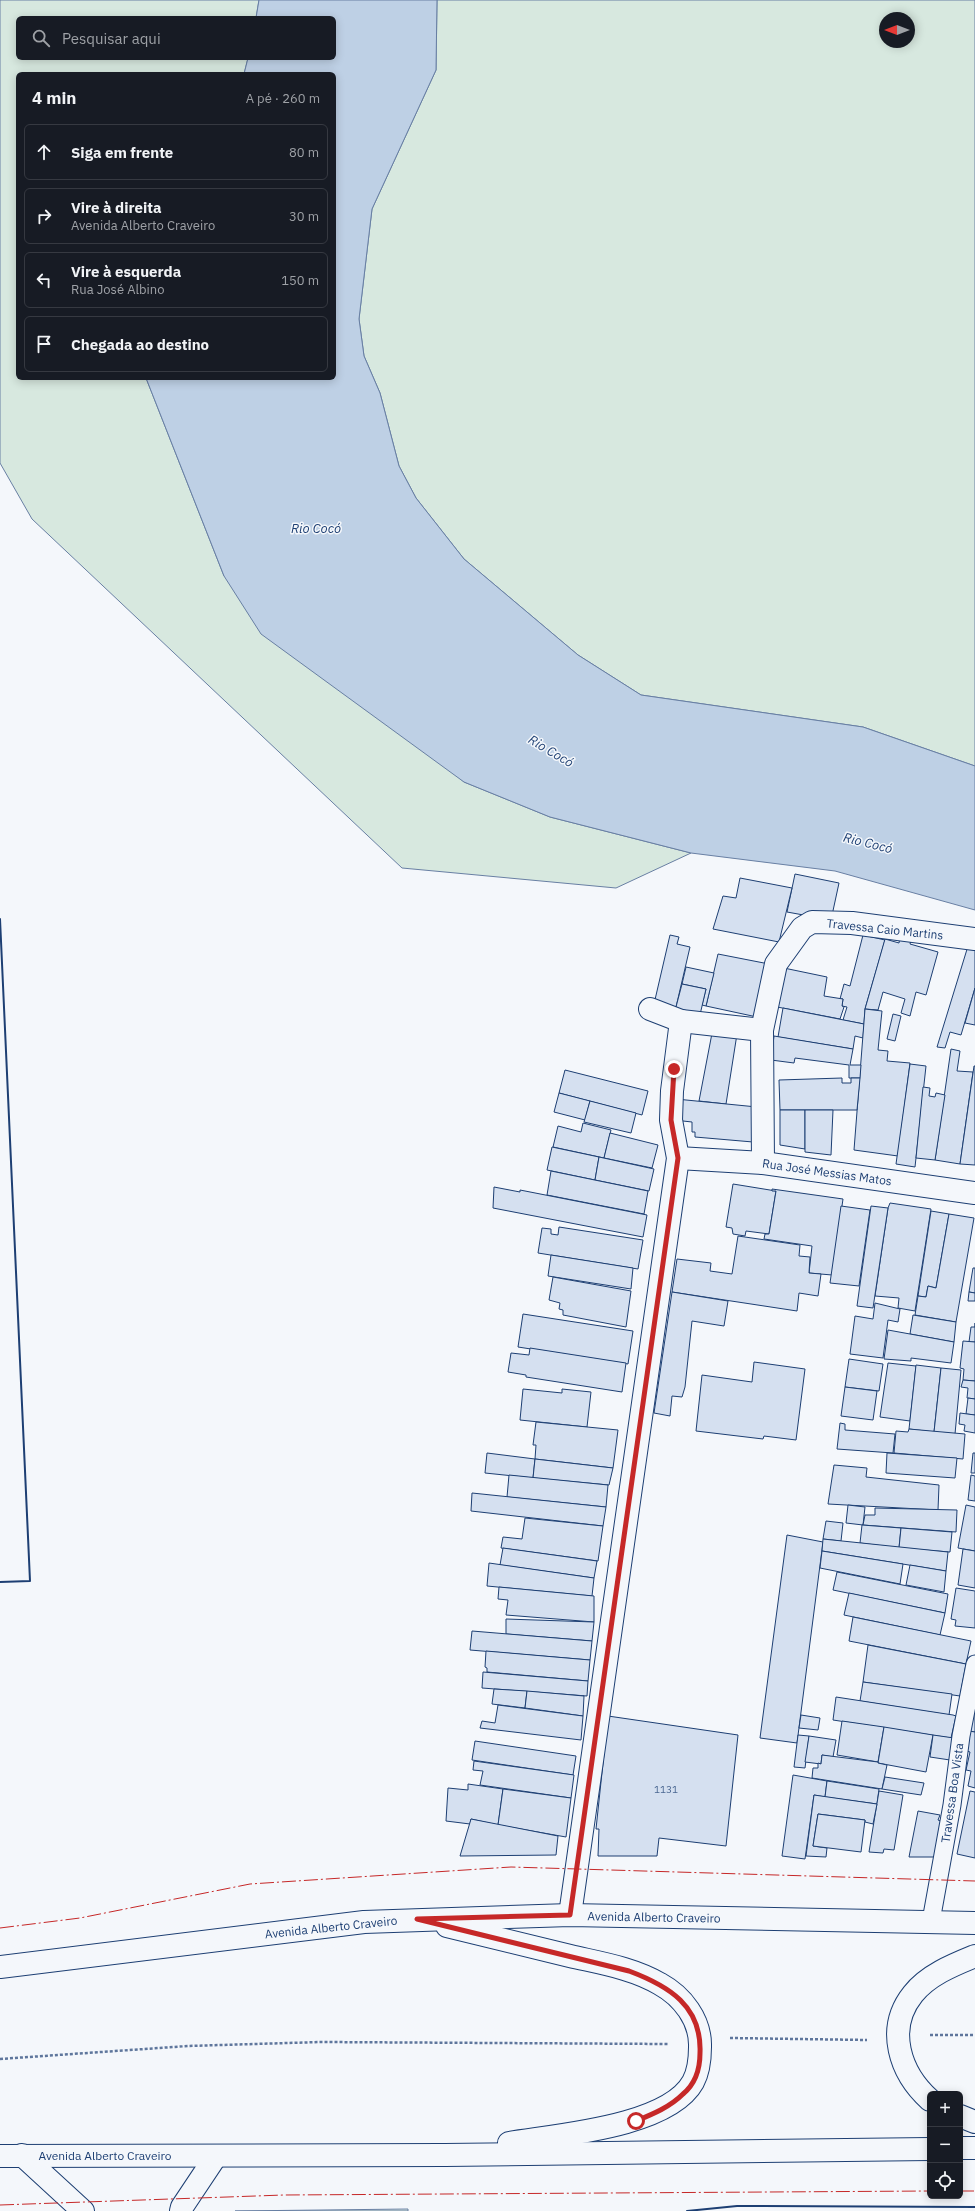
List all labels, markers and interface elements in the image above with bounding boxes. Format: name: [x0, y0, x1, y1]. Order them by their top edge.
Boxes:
north arrow: [879, 12, 915, 48]
search box: [16, 16, 336, 60]
icon: search: [30, 27, 52, 49]
text: Pesquisar aqui: [62, 29, 161, 48]
text: 4 min: [32, 87, 76, 109]
text: A pé · 260 m: [246, 90, 320, 107]
icon: ahead: [33, 141, 55, 163]
text: Siga em frente: [71, 143, 173, 162]
text: 80 m: [289, 144, 319, 161]
text: Vire à direita: [71, 198, 161, 217]
icon: right: [33, 205, 55, 227]
text: 30 m: [289, 208, 319, 225]
text: Avenida Alberto Craveiro: [71, 217, 215, 234]
text: Vire à esquerda: [71, 262, 181, 281]
icon: left: [33, 269, 55, 291]
text: 150 m: [281, 272, 319, 289]
text: Rua José Albino: [71, 281, 164, 298]
icon: arrive: [33, 333, 55, 355]
text: Chegada ao destino: [71, 335, 209, 354]
water label: Rio Cocó: [291, 520, 341, 537]
water label: Rio Cocó: [525, 731, 577, 771]
water label: Rio Cocó: [842, 829, 894, 857]
street label: Travessa Caio Martins: [826, 915, 944, 943]
route end: [665, 1060, 683, 1078]
street label: Rua José Messias Matos: [761, 1155, 893, 1189]
street label: Travessa Boa Vista: [938, 1741, 967, 1844]
house number: 1131: [654, 1783, 678, 1796]
street label: Avenida Alberto Craveiro: [587, 1908, 721, 1926]
street label: Avenida Alberto Craveiro: [264, 1913, 398, 1941]
map controls: [927, 2091, 963, 2199]
button: +: [927, 2091, 963, 2127]
route start: [627, 2112, 645, 2130]
button: −: [927, 2127, 963, 2163]
street label: Avenida Alberto Craveiro: [38, 2148, 172, 2163]
button: locate: [927, 2163, 963, 2199]

